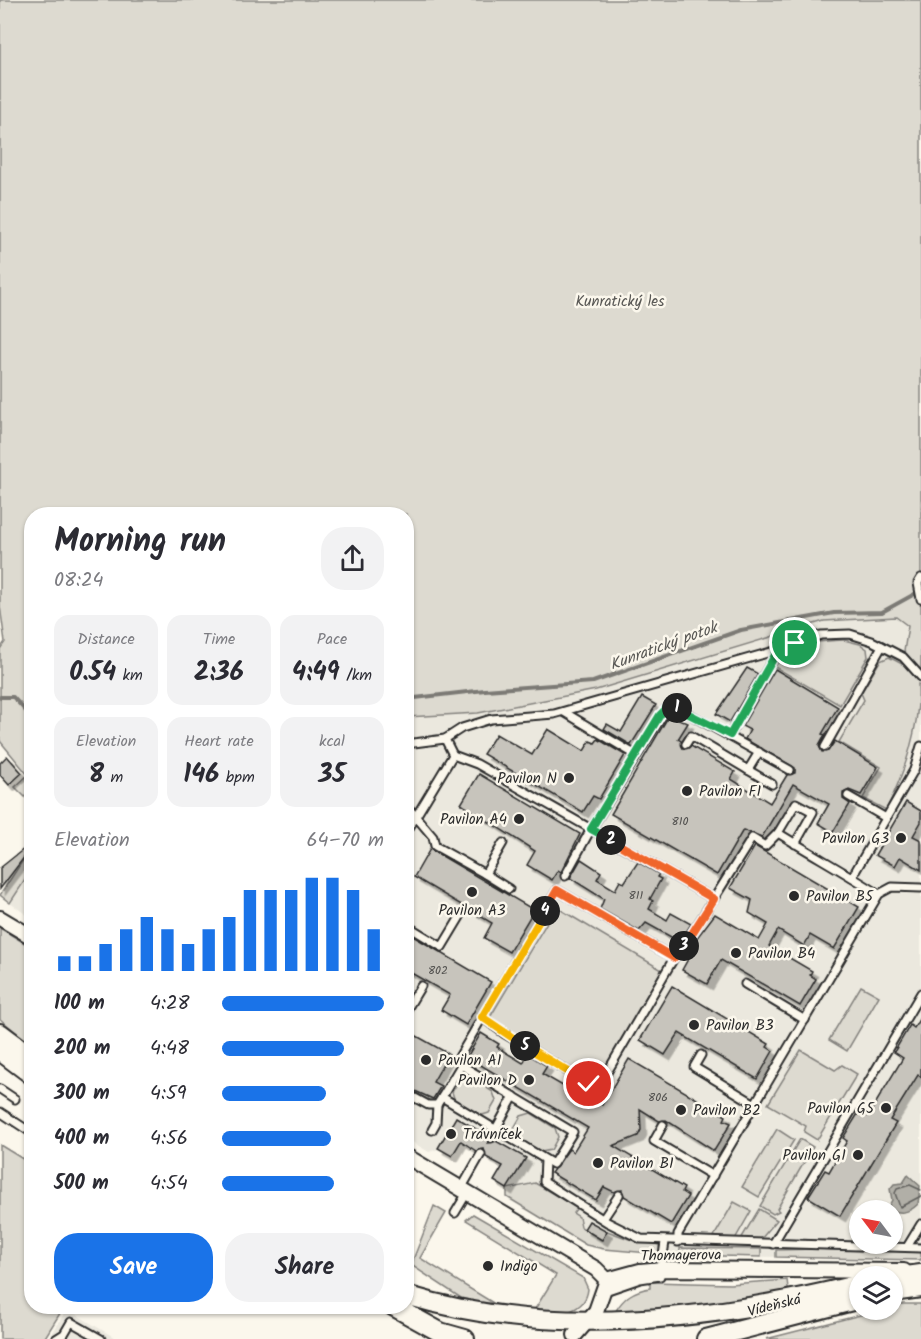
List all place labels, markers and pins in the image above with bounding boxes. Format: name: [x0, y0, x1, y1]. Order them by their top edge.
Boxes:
pin: [769, 617, 820, 668]
pin: 1: [662, 693, 692, 723]
place label: Pavilon N: [497, 767, 557, 791]
marker: Pavilon N: [562, 771, 576, 785]
place label: Pavilon F1: [699, 780, 761, 804]
marker: Pavilon F1: [680, 784, 694, 798]
place label: Pavilon A4: [440, 808, 507, 832]
marker: Pavilon A4: [512, 812, 526, 826]
pin: 2: [596, 825, 626, 855]
place label: Pavilon G3: [822, 827, 889, 851]
marker: Pavilon G3: [894, 831, 908, 845]
marker: Pavilon A3: [465, 885, 479, 899]
place label: Pavilon B5: [806, 885, 874, 909]
marker: Pavilon B5: [787, 889, 801, 903]
pin: 4: [530, 896, 560, 926]
place label: Pavilon A3: [438, 899, 506, 923]
pin: 3: [669, 931, 699, 961]
place label: Pavilon B4: [748, 942, 815, 966]
marker: Pavilon B4: [729, 946, 743, 960]
place label: Pavilon B3: [706, 1014, 774, 1038]
marker: Pavilon B3: [687, 1018, 701, 1032]
pin: 5: [510, 1031, 540, 1061]
place label: Pavilon A1: [438, 1049, 502, 1073]
marker: Pavilon A1: [419, 1053, 433, 1067]
pin: [563, 1058, 614, 1109]
place label: Pavilon D: [458, 1069, 517, 1093]
marker: Pavilon D: [522, 1073, 536, 1087]
place label: Pavilon G5: [807, 1097, 875, 1121]
place label: Pavilon B2: [693, 1099, 761, 1123]
marker: Pavilon G5: [879, 1101, 893, 1115]
marker: Pavilon B2: [674, 1103, 688, 1117]
place label: Trávníček: [463, 1123, 522, 1147]
marker: Trávníček: [444, 1127, 458, 1141]
place label: Pavilon G1: [783, 1144, 846, 1168]
marker: Pavilon G1: [851, 1148, 865, 1162]
place label: Pavilon B1: [610, 1152, 674, 1176]
marker: Pavilon B1: [591, 1156, 605, 1170]
place label: Indigo: [500, 1255, 538, 1279]
marker: Indigo: [481, 1259, 495, 1273]

